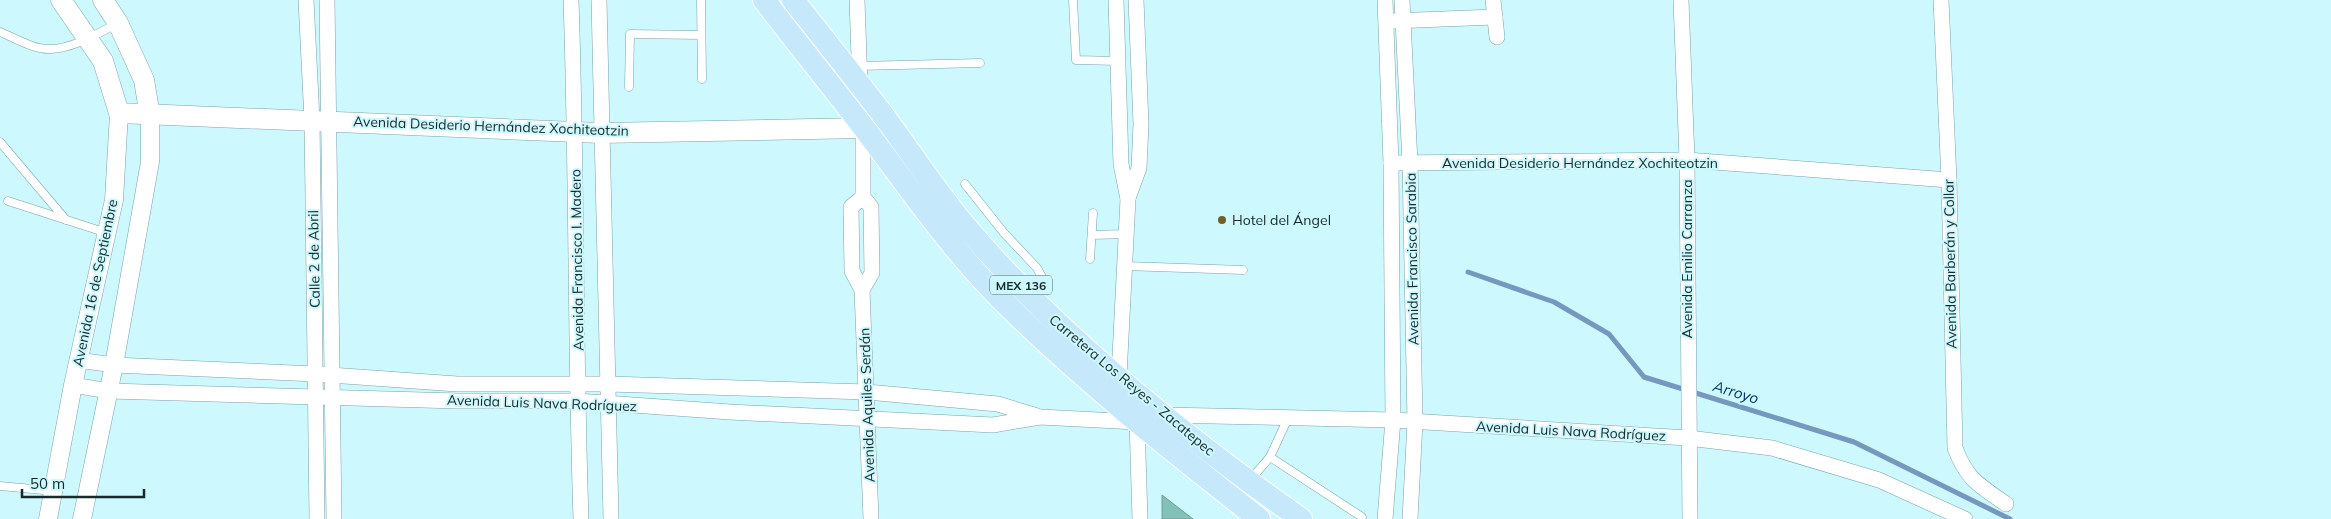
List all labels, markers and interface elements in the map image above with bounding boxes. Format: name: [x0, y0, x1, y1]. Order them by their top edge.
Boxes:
street label: Avenida Desiderio Hernández Xochiteotzin: [353, 112, 629, 140]
street label: Avenida Desiderio Hernández Xochiteotzin: [1442, 154, 1718, 172]
street label: Avenida Francisco I. Madero: [566, 169, 588, 351]
street label: Avenida Francisco Sarabia: [1401, 173, 1423, 345]
street label: Avenida Barberán y Collar: [1940, 178, 1960, 349]
street label: Avenida Emilio Carranza: [1678, 179, 1696, 339]
street label: Avenida 16 de Septiembre: [68, 198, 122, 368]
street label: Calle 2 de Abril: [304, 210, 324, 308]
place label: Hotel del Ángel: [1232, 211, 1331, 229]
marker: Hotel del Ángel: [1216, 214, 1228, 226]
road number: MEX 136: [990, 276, 1052, 294]
street label: Carretera Los Reyes - Zacatepec: [1046, 310, 1219, 460]
street label: Avenida Aquiles Serdán: [855, 327, 879, 483]
water label: Arroyo: [1710, 376, 1762, 408]
street label: Avenida Luis Nava Rodríguez: [447, 391, 637, 415]
street label: Avenida Luis Nava Rodríguez: [1476, 417, 1666, 445]
scale bar: [22, 466, 145, 498]
text: 50 m: [30, 474, 65, 493]

